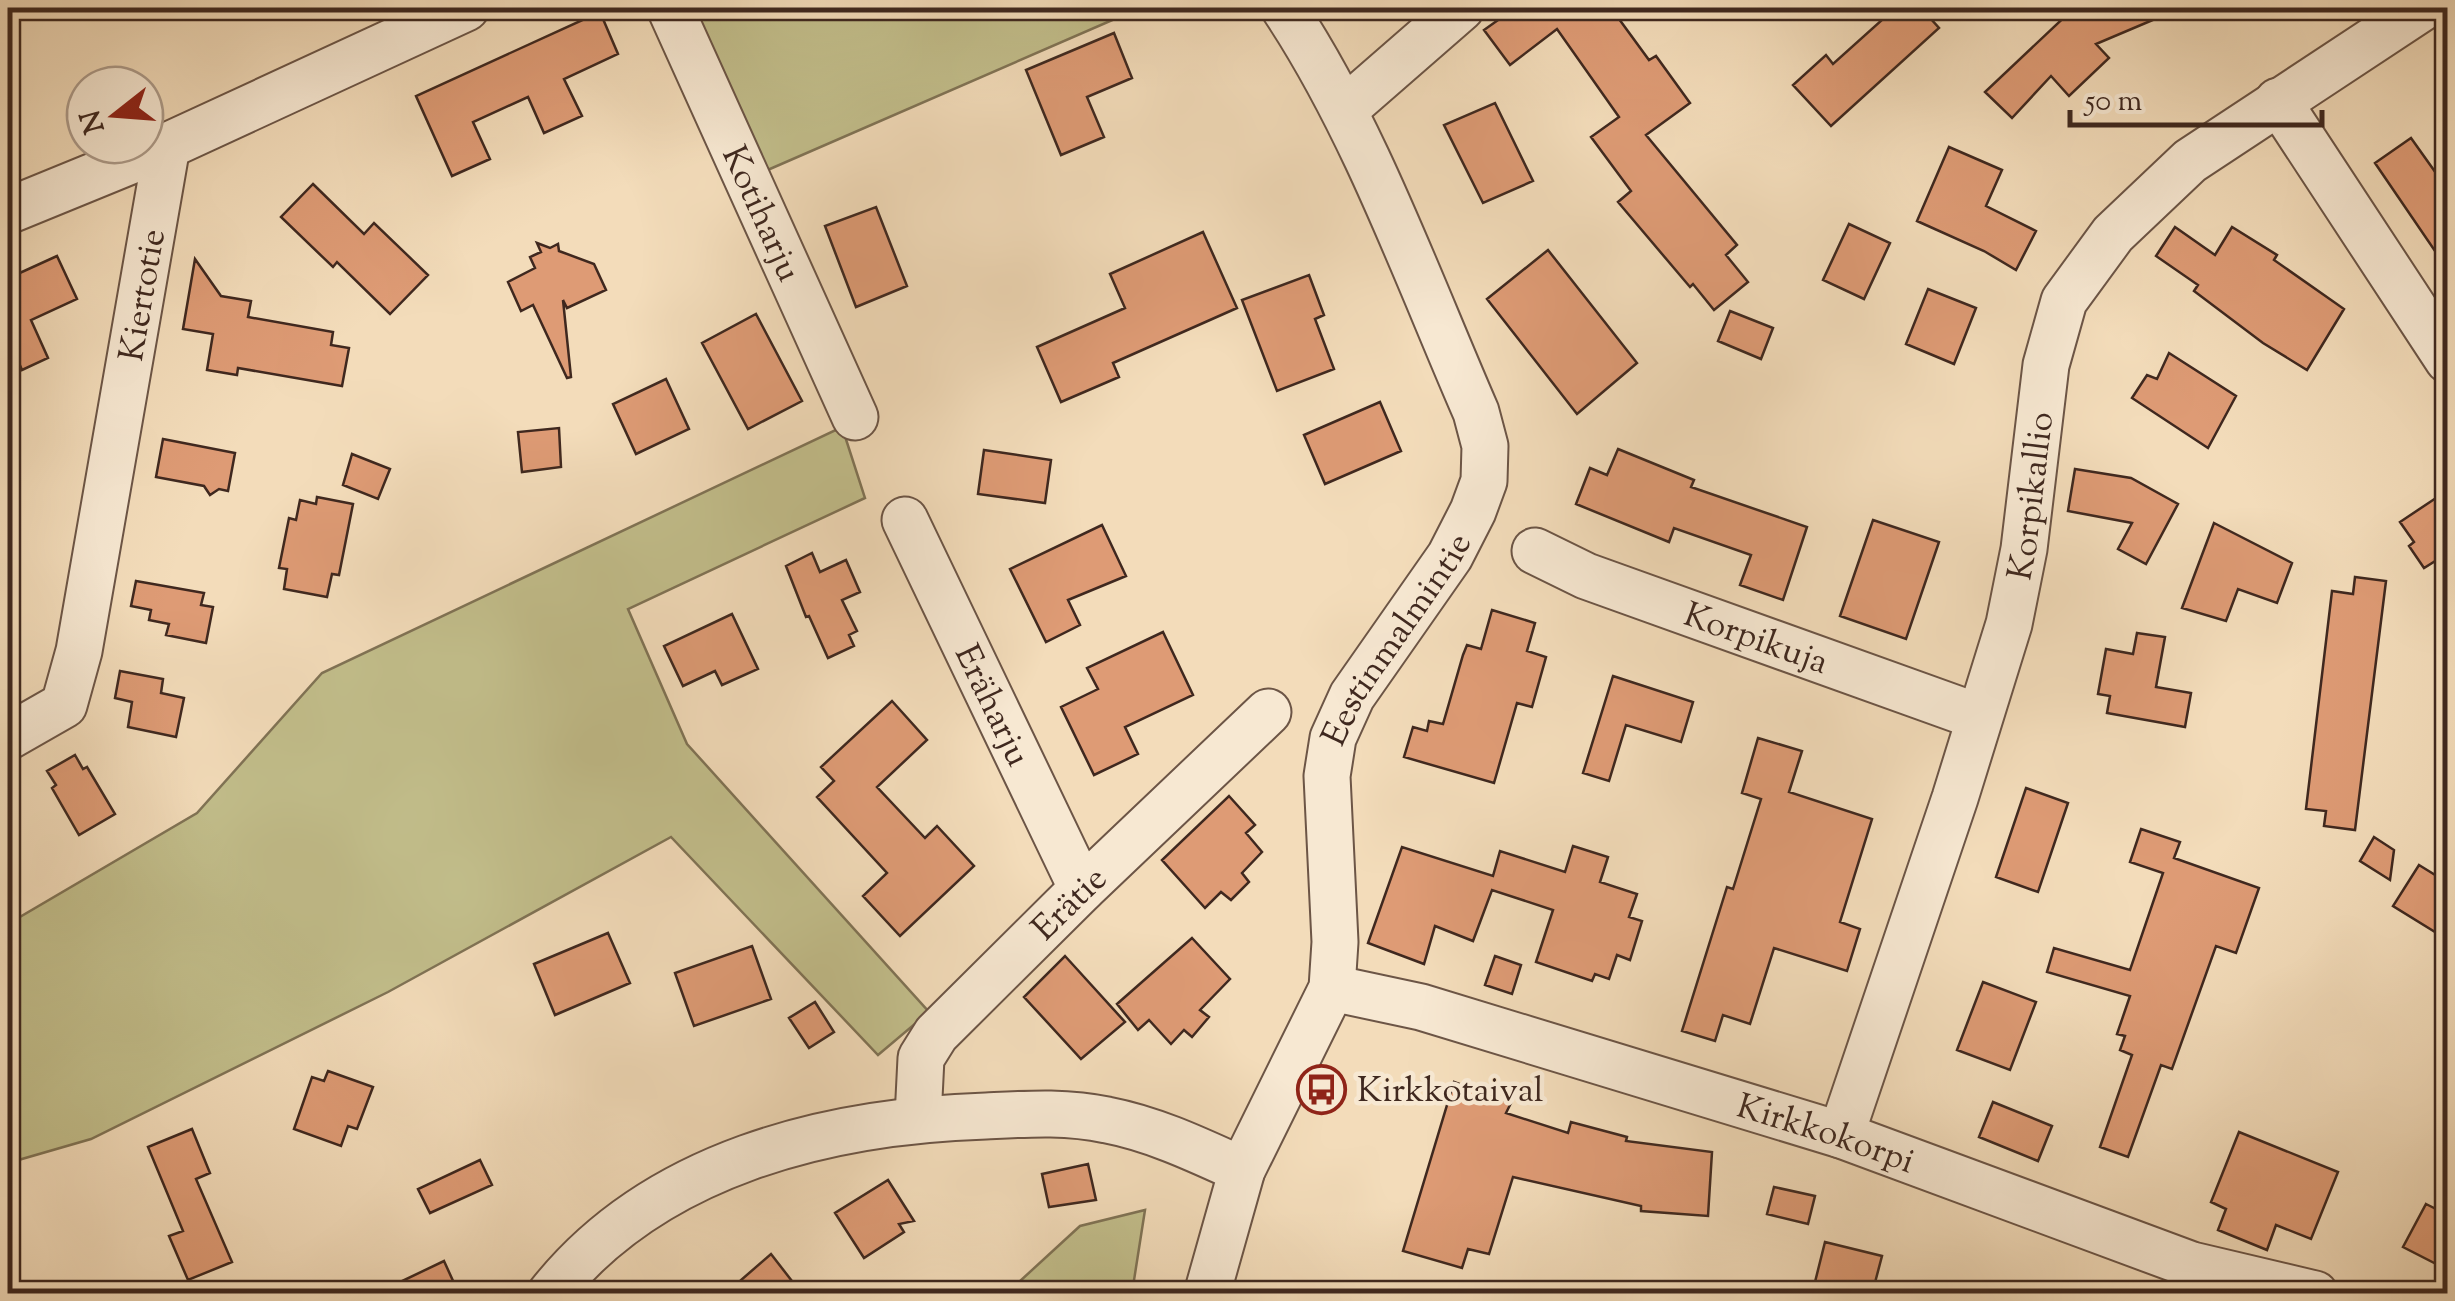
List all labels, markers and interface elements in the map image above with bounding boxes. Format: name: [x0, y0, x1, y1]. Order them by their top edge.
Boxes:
north arrow: [65, 65, 165, 165]
scale bar: [2070, 65, 2322, 127]
text: 50 m: [2083, 81, 2143, 124]
text: N: [72, 105, 116, 138]
street label: Kotiharju: [707, 138, 812, 291]
street label: Kiertotie: [108, 225, 181, 366]
street label: Korpikallio: [1996, 409, 2069, 585]
street label: Eestinmalmintie: [1311, 525, 1486, 755]
street label: Korpikuja: [1676, 591, 1835, 690]
street label: Eräharju: [939, 637, 1042, 776]
street label: Erätie: [1022, 856, 1120, 954]
bus stop icon: Kirkkotaival: [1296, 1063, 1348, 1115]
place label: Kirkkotaival: [1357, 1067, 1544, 1118]
street label: Kirkkokorpi: [1730, 1083, 1921, 1189]

